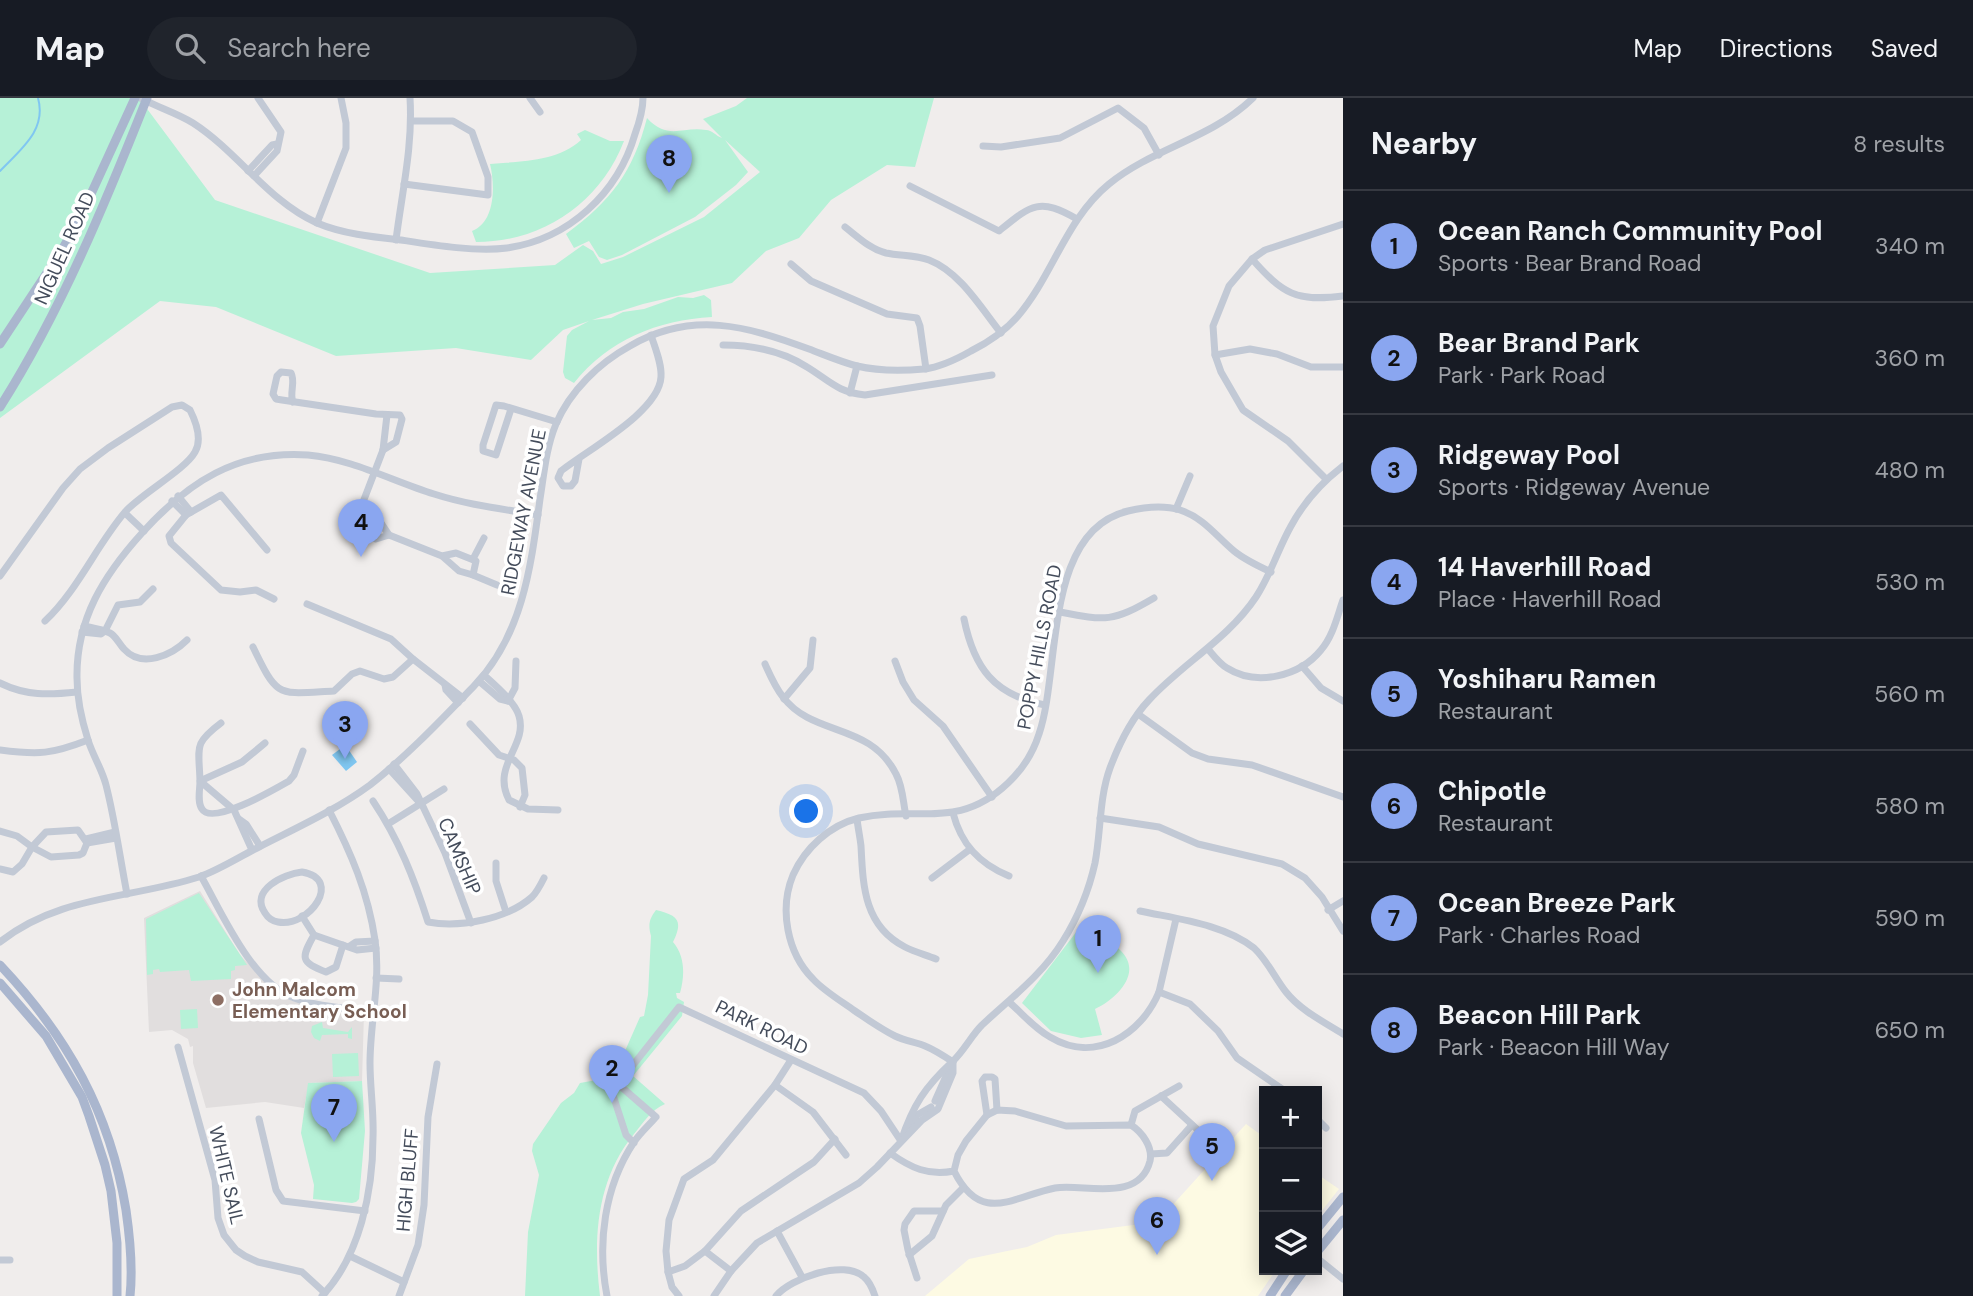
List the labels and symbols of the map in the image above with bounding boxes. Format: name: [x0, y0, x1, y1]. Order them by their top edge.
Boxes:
pin: 8: [646, 135, 692, 193]
street label: NIGUEL ROAD: [28, 188, 100, 309]
street label: RIDGEWAY AVENUE: [495, 427, 552, 597]
pin: 4: [338, 499, 384, 557]
street label: POPPY HILLS ROAD: [1011, 563, 1068, 732]
pin: 3: [322, 701, 368, 759]
your location: [789, 794, 823, 828]
street label: CAMSHIP: [432, 814, 487, 899]
pin: 1: [1075, 915, 1121, 973]
place label: John Malcom Elementary School: [232, 977, 407, 1024]
marker: John Malcom Elementary School: [210, 992, 226, 1008]
street label: PARK ROAD: [711, 994, 812, 1061]
pin: 2: [589, 1045, 635, 1103]
pin: 7: [311, 1084, 357, 1142]
street label: WHITE SAIL: [203, 1123, 250, 1227]
pin: 5: [1189, 1123, 1235, 1181]
street label: HIGH BLUFF: [391, 1127, 424, 1233]
pin: 6: [1134, 1197, 1180, 1255]

